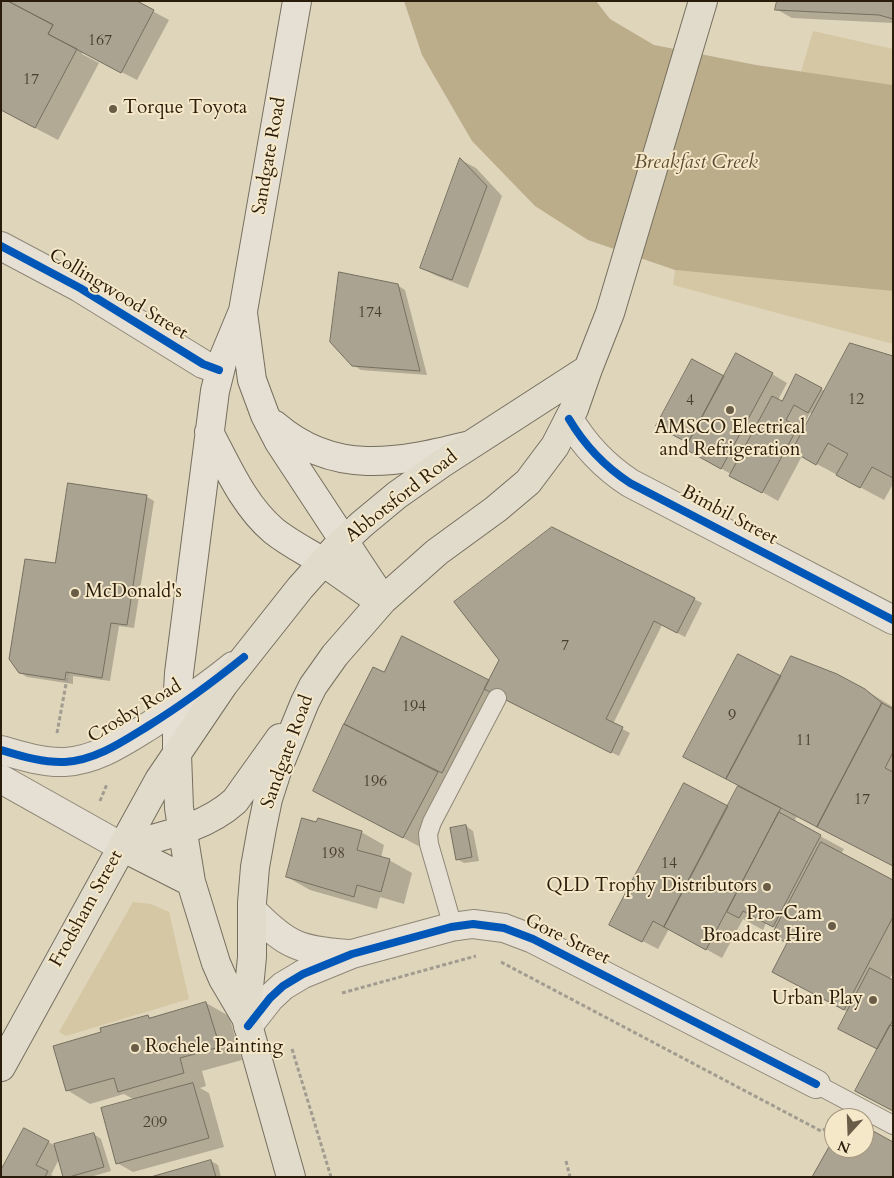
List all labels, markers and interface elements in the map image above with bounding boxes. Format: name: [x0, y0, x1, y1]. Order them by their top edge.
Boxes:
house number: 167: [88, 31, 112, 51]
house number: 17: [23, 70, 39, 90]
street label: Sandgate Road: [248, 95, 292, 217]
place label: Torque Toyota: [123, 98, 247, 120]
marker: Torque Toyota: [107, 103, 119, 115]
water label: Breakfast Creek: [634, 151, 758, 175]
street label: Collingwood Street: [44, 245, 192, 345]
house number: 174: [358, 303, 382, 323]
house number: 12: [848, 390, 864, 410]
house number: 4: [686, 391, 694, 411]
marker: AMSCO Electrical and Refrigeration: [724, 404, 736, 416]
place label: AMSCO Electrical and Refrigeration: [655, 418, 805, 462]
street label: Abbotsford Road: [341, 446, 463, 548]
street label: Bimbil Street: [677, 481, 781, 551]
place label: McDonald's: [85, 582, 182, 604]
marker: McDonald's: [69, 587, 81, 599]
house number: 7: [561, 636, 569, 656]
street label: Crosby Road: [84, 675, 186, 749]
street label: Sandgate Road: [257, 692, 319, 812]
house number: 194: [402, 697, 426, 717]
house number: 9: [728, 706, 736, 726]
house number: 11: [796, 731, 812, 751]
house number: 196: [363, 772, 387, 792]
house number: 17: [854, 790, 870, 810]
house number: 198: [321, 844, 345, 864]
street label: Frodsham Street: [46, 847, 128, 971]
house number: 14: [661, 854, 677, 874]
place label: QLD Trophy Distributors: [546, 876, 757, 898]
marker: QLD Trophy Distributors: [761, 881, 773, 893]
place label: Pro-Cam Broadcast Hire: [702, 904, 822, 948]
street label: Gore Street: [521, 910, 613, 970]
marker: Pro-Cam Broadcast Hire: [826, 920, 838, 932]
place label: Urban Play: [772, 989, 863, 1011]
marker: Urban Play: [867, 994, 879, 1006]
place label: Rochele Painting: [145, 1037, 283, 1059]
marker: Rochele Painting: [129, 1042, 141, 1054]
north arrow: [824, 1108, 874, 1158]
house number: 209: [143, 1113, 167, 1133]
text: N: [835, 1136, 853, 1158]

